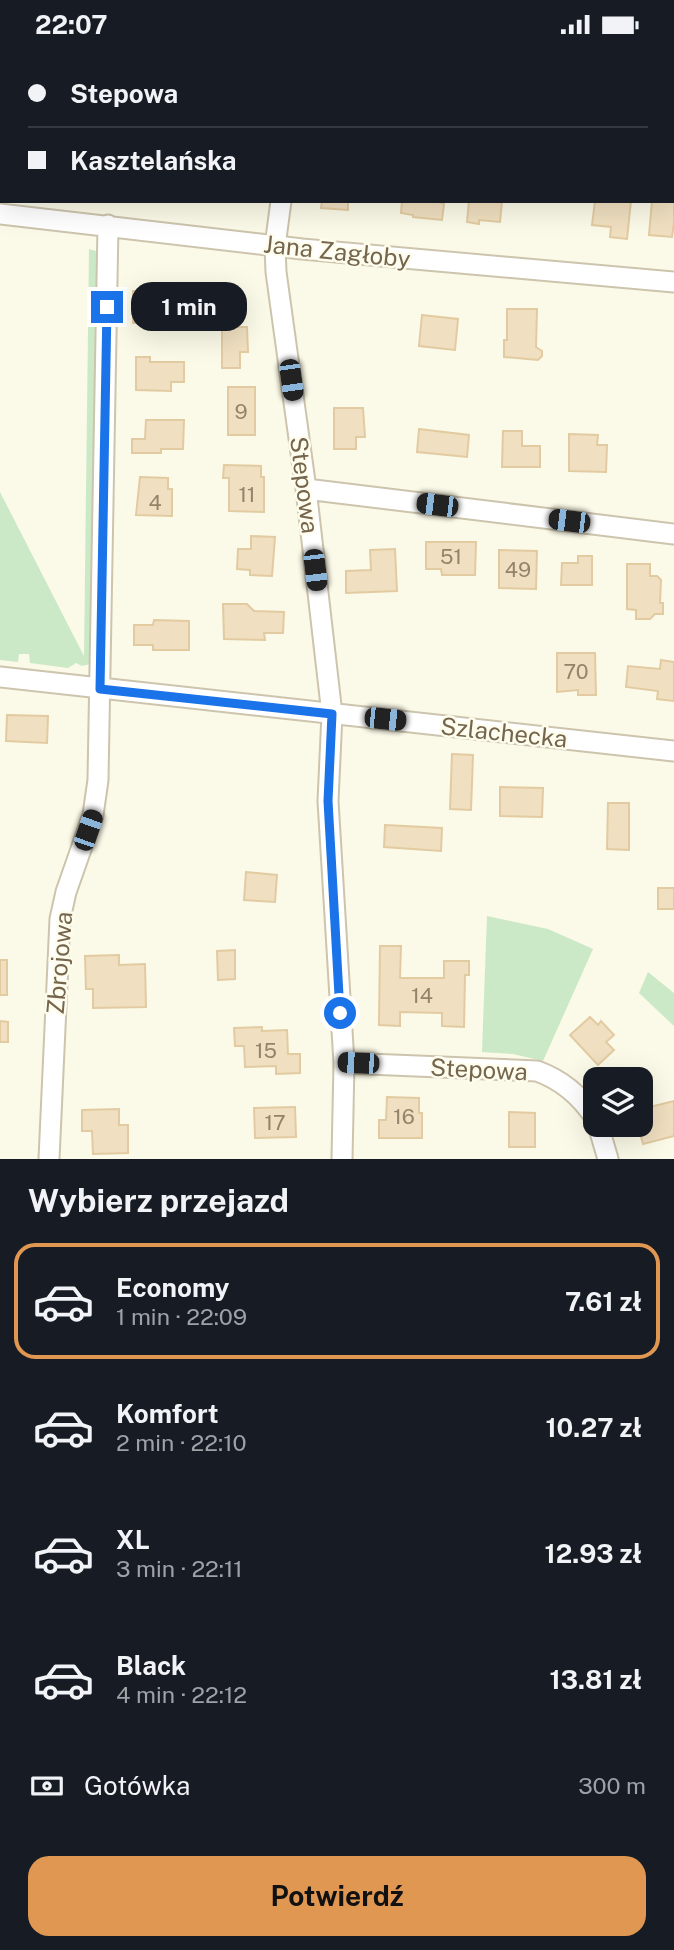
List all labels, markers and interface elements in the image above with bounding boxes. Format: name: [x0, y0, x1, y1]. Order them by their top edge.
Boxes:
text: 22:07: [35, 9, 108, 40]
text: Stepowa: [70, 78, 178, 109]
text: Kasztelańska: [70, 145, 237, 176]
street label: Jana Zagłoby: [262, 229, 412, 273]
callout: 1 min: [132, 282, 247, 331]
route end: [91, 291, 123, 323]
text: 1 min: [161, 293, 217, 320]
car: [278, 358, 305, 402]
house number: 9: [234, 399, 248, 424]
street label: Stepowa: [285, 435, 325, 535]
house number: 11: [238, 482, 256, 507]
house number: 4: [148, 490, 162, 515]
car: [415, 492, 460, 518]
car: [547, 508, 592, 534]
house number: 51: [440, 544, 462, 569]
car: [303, 548, 328, 592]
house number: 49: [505, 557, 531, 582]
house number: 70: [563, 659, 589, 684]
car: [364, 706, 407, 732]
street label: Szlachecka: [439, 711, 569, 753]
car: [72, 807, 105, 853]
street label: Zbrojowa: [41, 910, 77, 1016]
house number: 14: [411, 983, 433, 1008]
route start: [324, 997, 356, 1029]
house number: 15: [255, 1038, 277, 1063]
car: [337, 1052, 380, 1074]
street label: Stepowa: [430, 1052, 528, 1086]
map controls: [583, 1067, 653, 1137]
button: layers: [583, 1067, 653, 1137]
house number: 16: [393, 1104, 415, 1129]
house number: 17: [264, 1110, 286, 1135]
text: Wybierz przejazd: [28, 1182, 289, 1219]
icon: car: [32, 1270, 95, 1333]
text: Economy: [116, 1272, 229, 1303]
text: 7.61 zł: [565, 1286, 642, 1317]
text: 1 min · 22:09: [116, 1303, 247, 1330]
icon: car: [32, 1396, 95, 1459]
text: Komfort: [116, 1398, 218, 1429]
text: 10.27 zł: [545, 1412, 642, 1443]
text: 2 min · 22:10: [116, 1429, 247, 1456]
icon: car: [32, 1522, 95, 1585]
text: XL: [116, 1524, 150, 1555]
text: 12.93 zł: [545, 1538, 642, 1569]
text: 3 min · 22:11: [116, 1555, 243, 1582]
icon: car: [32, 1648, 95, 1711]
text: Black: [116, 1650, 186, 1681]
text: 13.81 zł: [550, 1664, 642, 1695]
text: 4 min · 22:12: [116, 1681, 247, 1708]
icon: cash: [28, 1767, 66, 1805]
text: Gotówka: [84, 1770, 190, 1801]
text: 300 m: [578, 1772, 646, 1799]
button: Potwierdź: [28, 1856, 646, 1936]

